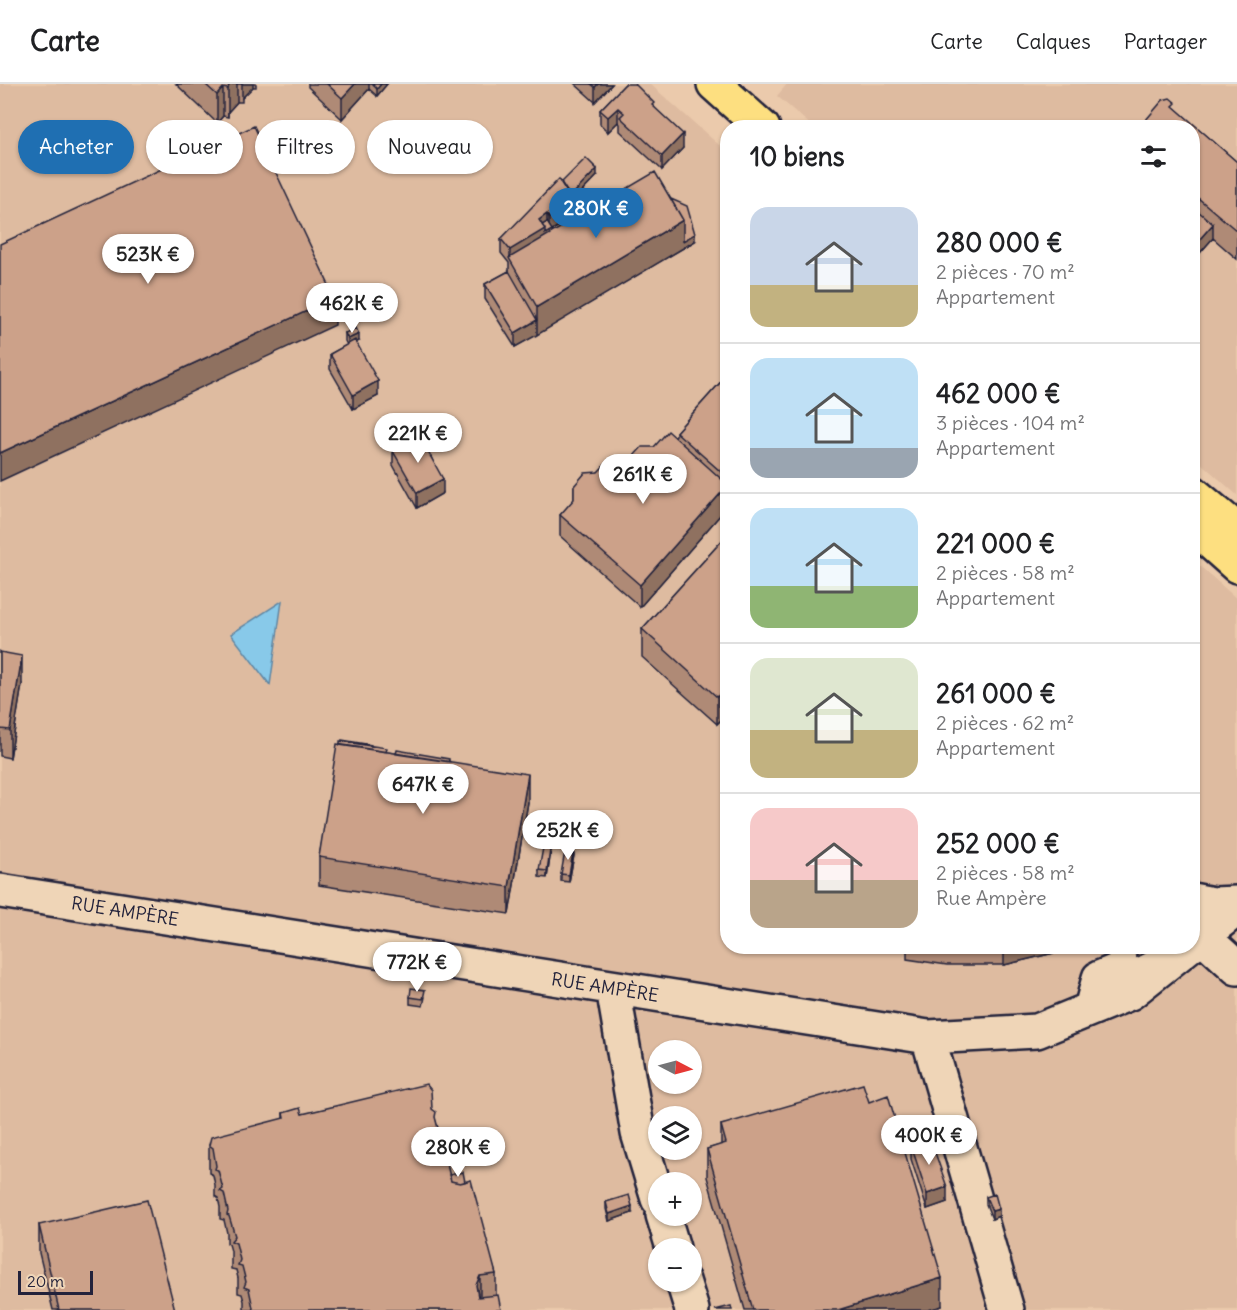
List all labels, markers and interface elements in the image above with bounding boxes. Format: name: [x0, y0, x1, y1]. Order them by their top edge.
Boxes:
text: Carte: [30, 23, 100, 59]
text: Carte: [930, 28, 983, 55]
text: Calques: [1016, 28, 1091, 55]
text: Partager: [1124, 28, 1207, 55]
chip: Acheter: [18, 120, 134, 174]
chip: Louer: [146, 120, 243, 174]
chip: Filtres: [255, 120, 355, 174]
chip: Nouveau: [367, 120, 493, 174]
text: 10 biens: [750, 140, 845, 173]
icon: filters: [1137, 140, 1170, 173]
pin: 280K €: [547, 188, 645, 239]
text: 280K €: [563, 195, 629, 220]
text: 280 000 €: [936, 226, 1063, 259]
icon: home: [798, 231, 870, 303]
pin: 523K €: [99, 234, 197, 285]
text: 523K €: [116, 241, 180, 266]
text: 2 pièces · 70 m²: [936, 259, 1075, 284]
pin: 462K €: [303, 283, 401, 334]
text: Appartement: [936, 284, 1055, 309]
text: 462K €: [320, 290, 384, 315]
text: 462 000 €: [936, 377, 1061, 410]
icon: home: [798, 382, 870, 454]
text: 3 pièces · 104 m²: [936, 410, 1085, 435]
pin: 221K €: [369, 413, 467, 464]
text: 221K €: [388, 420, 448, 445]
text: Appartement: [936, 435, 1055, 460]
pin: 261K €: [594, 454, 692, 505]
text: 261K €: [613, 461, 673, 486]
text: 221 000 €: [936, 527, 1055, 560]
icon: home: [798, 532, 870, 604]
text: 2 pièces · 58 m²: [936, 560, 1075, 585]
text: Appartement: [936, 585, 1055, 610]
text: 261 000 €: [936, 677, 1056, 710]
icon: home: [798, 682, 870, 754]
text: 2 pièces · 62 m²: [936, 710, 1074, 735]
text: Appartement: [936, 735, 1055, 760]
pin: 647K €: [374, 764, 472, 815]
text: 647K €: [392, 771, 454, 796]
pin: 252K €: [519, 810, 617, 861]
text: 252K €: [536, 817, 600, 842]
text: 252 000 €: [936, 827, 1060, 860]
icon: home: [798, 832, 870, 904]
text: 2 pièces · 58 m²: [936, 860, 1075, 885]
text: Rue Ampère: [936, 885, 1047, 910]
street label: RUE AMPÈRE: [70, 891, 180, 931]
pin: 772K €: [368, 942, 466, 993]
text: 772K €: [387, 949, 447, 974]
street label: RUE AMPÈRE: [550, 967, 660, 1007]
north arrow: [648, 1040, 702, 1094]
map controls: [648, 1040, 702, 1292]
button: layers: [648, 1106, 702, 1160]
pin: 400K €: [880, 1115, 978, 1166]
text: 400K €: [895, 1122, 963, 1147]
pin: 280K €: [409, 1127, 507, 1178]
text: 280K €: [425, 1134, 491, 1159]
button: +: [648, 1172, 702, 1226]
button: −: [648, 1238, 702, 1292]
scale bar: [18, 1268, 93, 1296]
text: 20 m: [27, 1271, 64, 1291]

